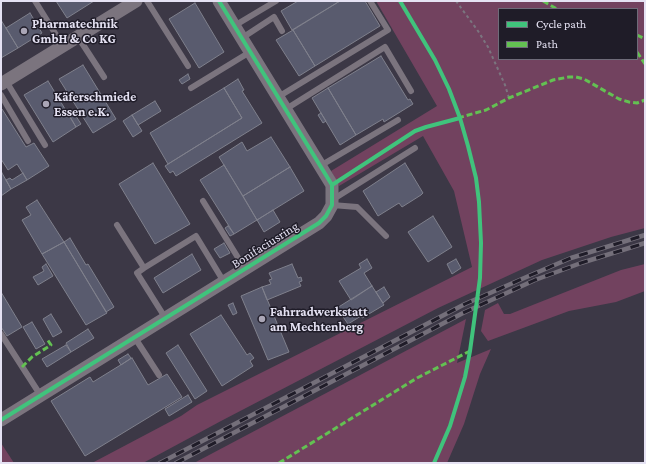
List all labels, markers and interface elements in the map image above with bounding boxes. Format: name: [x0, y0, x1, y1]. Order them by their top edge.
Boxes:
legend: [498, 8, 638, 60]
place label: Pharmatechnik GmbH & Co KG: [32, 16, 118, 47]
text: Cycle path: [536, 17, 586, 31]
marker: Pharmatechnik GmbH & Co KG: [19, 26, 29, 36]
text: Path: [536, 37, 558, 51]
place label: Käferschmiede Essen e.K.: [54, 89, 136, 120]
marker: Käferschmiede Essen e.K.: [41, 99, 51, 109]
street label: Bonifaciusring: [229, 218, 301, 272]
place label: Fahrradwerkstatt am Mechtenberg: [270, 304, 368, 335]
marker: Fahrradwerkstatt am Mechtenberg: [257, 314, 267, 324]

